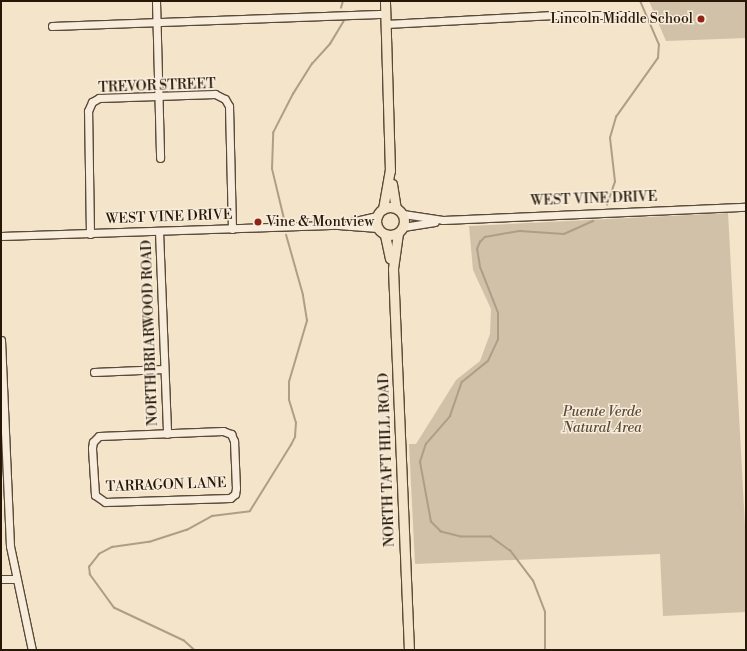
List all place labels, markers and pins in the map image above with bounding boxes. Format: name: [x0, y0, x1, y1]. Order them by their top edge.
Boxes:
place label: Lincoln Middle School: [550, 11, 693, 27]
marker: Lincoln Middle School: [696, 14, 706, 24]
place label: Vine & Montview: [266, 214, 374, 230]
marker: Vine & Montview: [253, 217, 263, 227]

